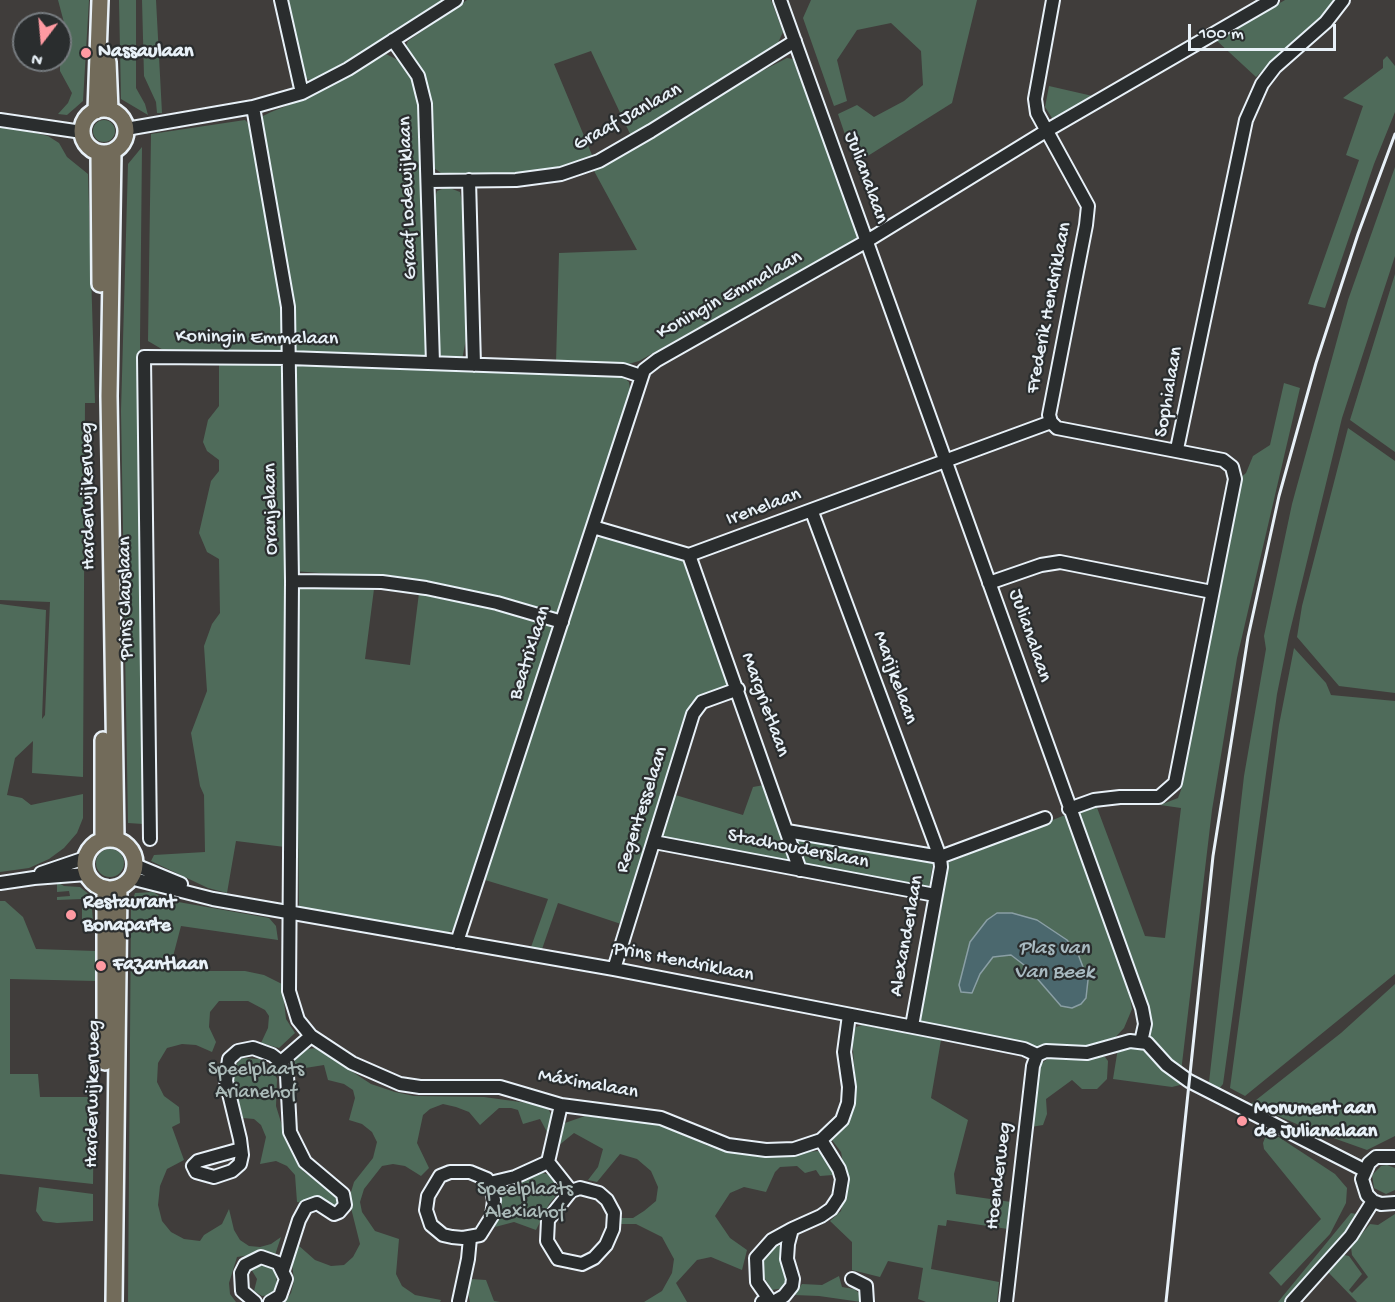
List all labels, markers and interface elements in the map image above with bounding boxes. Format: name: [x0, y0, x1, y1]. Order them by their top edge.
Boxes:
north arrow: [12, 12, 72, 72]
scale bar: [1191, 12, 1340, 50]
text: 100 m: [1199, 24, 1244, 45]
place label: Nassaulaan: [98, 41, 193, 65]
marker: Nassaulaan: [79, 46, 93, 60]
text: N: [30, 47, 45, 68]
street label: Graaf Janlaan: [570, 78, 686, 158]
street label: Graaf Lodewijklaan: [394, 116, 424, 280]
street label: Julianalaan: [837, 129, 893, 227]
street label: Frederik Hendriklaan: [1022, 220, 1078, 396]
street label: Koningin Emmalaan: [653, 246, 807, 346]
street label: Koningin Emmalaan: [175, 326, 339, 352]
street label: Sophialaan: [1150, 345, 1190, 439]
street label: Harderwijkerweg: [76, 422, 102, 570]
street label: Oranjelaan: [259, 463, 285, 555]
street label: Irenelaan: [723, 483, 805, 533]
street label: Prins Clauslaan: [114, 536, 140, 660]
street label: Julianalaan: [1002, 586, 1056, 686]
street label: Beatrixlaan: [504, 603, 558, 703]
street label: Marijkelaan: [866, 628, 922, 728]
street label: Margrietlaan: [734, 649, 794, 761]
street label: Regentesselaan: [611, 744, 675, 876]
street label: Stadhouderslaan: [725, 825, 871, 875]
street label: Alexanderlaan: [886, 873, 930, 999]
place label: Restaurant Bonaparte: [83, 892, 176, 939]
marker: Restaurant Bonaparte: [64, 908, 78, 922]
water label: Plas van Van Beek: [1014, 937, 1094, 987]
street label: Prins Hendriklaan: [610, 938, 756, 988]
place label: Fazantlaan: [113, 954, 208, 978]
marker: Fazantlaan: [94, 959, 108, 973]
street label: Harderwijkerweg: [81, 1020, 107, 1168]
park label: Speelplaats Arianehof: [208, 1059, 304, 1106]
street label: Máximalaan: [536, 1064, 640, 1106]
place label: Monument aan de Julianalaan: [1254, 1098, 1377, 1145]
marker: Monument aan de Julianalaan: [1235, 1114, 1249, 1128]
street label: Hoenderweg: [982, 1121, 1018, 1231]
park label: Speelplaats Alexiahof: [477, 1179, 573, 1226]

